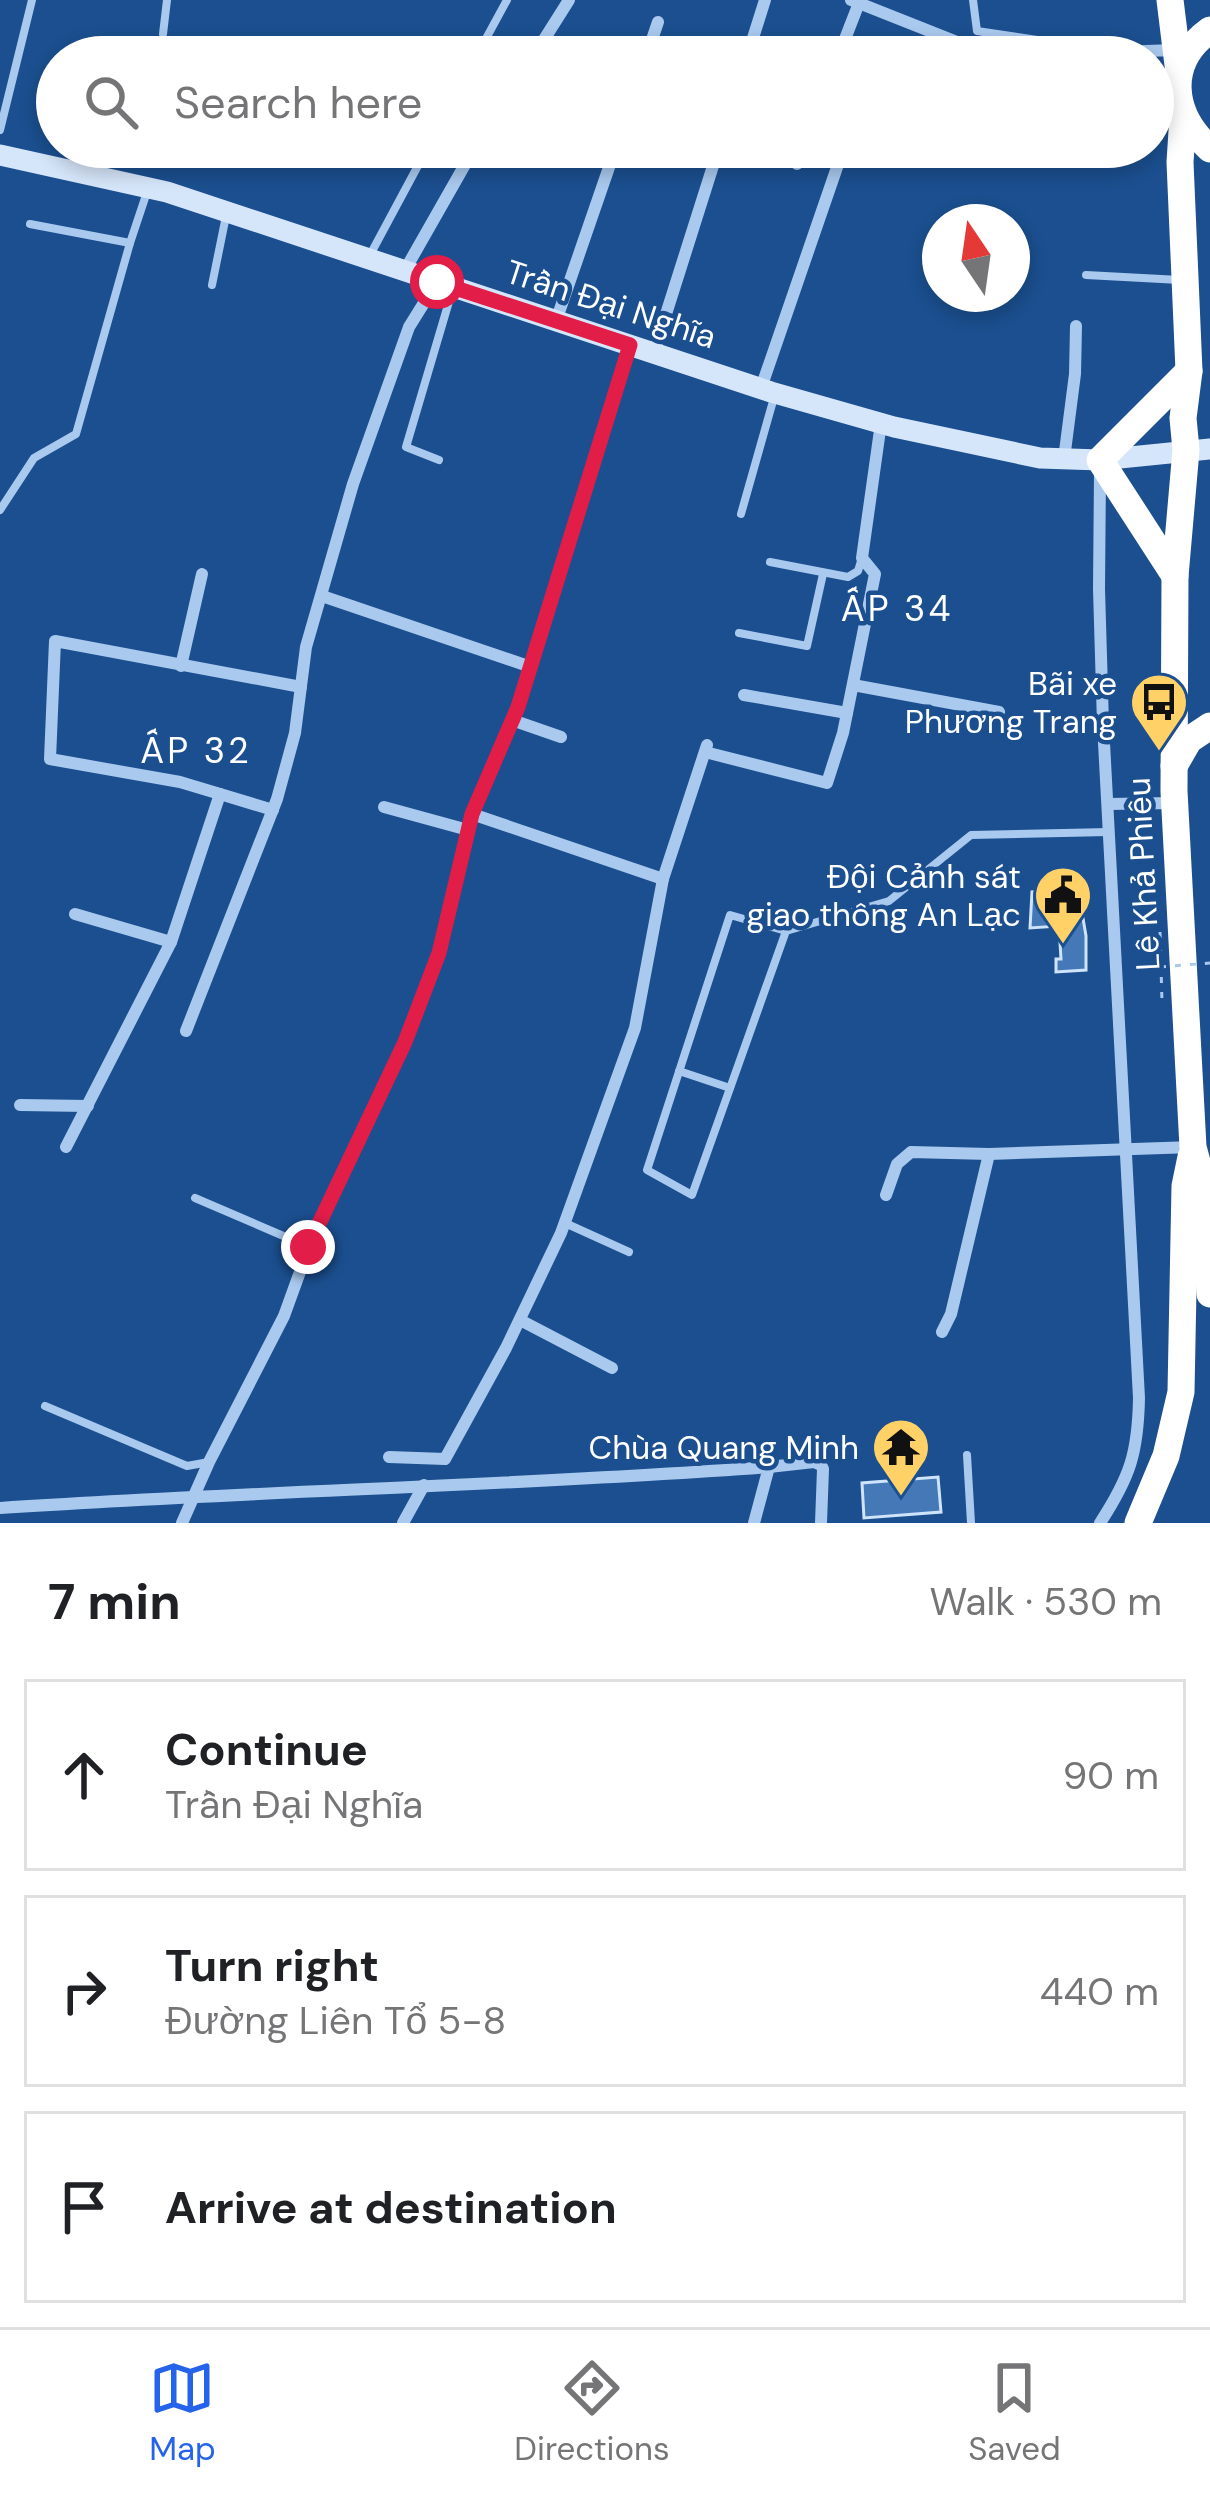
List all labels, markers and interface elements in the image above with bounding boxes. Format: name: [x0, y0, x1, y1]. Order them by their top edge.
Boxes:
search box: [36, 36, 1174, 168]
icon: search: [78, 69, 144, 135]
text: Search here: [174, 73, 422, 132]
north arrow: [922, 204, 1030, 312]
street label: Trần Đại Nghĩa: [500, 250, 722, 358]
route start: [410, 255, 464, 309]
district label: ẤP 34: [841, 585, 953, 632]
place label: Bãi xe Phương Trang: [905, 662, 1117, 743]
bus stop icon: Bãi xe Phương Trang: [1128, 671, 1190, 753]
district label: ẤP 32: [140, 727, 252, 774]
street label: Lê Khả Phiêu: [1116, 776, 1170, 972]
place label: Đội Cảnh sát giao thông An Lạc: [747, 855, 1021, 936]
public building icon: Đội Cảnh sát giao thông An Lạc: [1032, 864, 1094, 946]
route end: [281, 1220, 335, 1274]
temple icon: Chùa Quang Minh: [870, 1416, 932, 1498]
place label: Chùa Quang Minh: [589, 1426, 859, 1469]
text: 7 min: [48, 1568, 181, 1635]
text: Walk · 530 m: [929, 1576, 1162, 1627]
text: Continue: [165, 1720, 368, 1779]
icon: ahead: [51, 1742, 117, 1808]
text: 90 m: [1063, 1750, 1159, 1801]
text: Trần Đại Nghĩa: [165, 1779, 423, 1830]
text: Turn right: [165, 1936, 379, 1995]
icon: right: [51, 1958, 117, 2024]
text: 440 m: [1040, 1966, 1159, 2017]
text: Đường Liên Tổ 5-8: [165, 1995, 506, 2046]
icon: arrive: [51, 2174, 117, 2240]
text: Arrive at destination: [165, 2178, 617, 2237]
tab: Map: [149, 2355, 216, 2470]
tab: Directions: [514, 2355, 670, 2470]
tab: Saved: [968, 2355, 1061, 2470]

